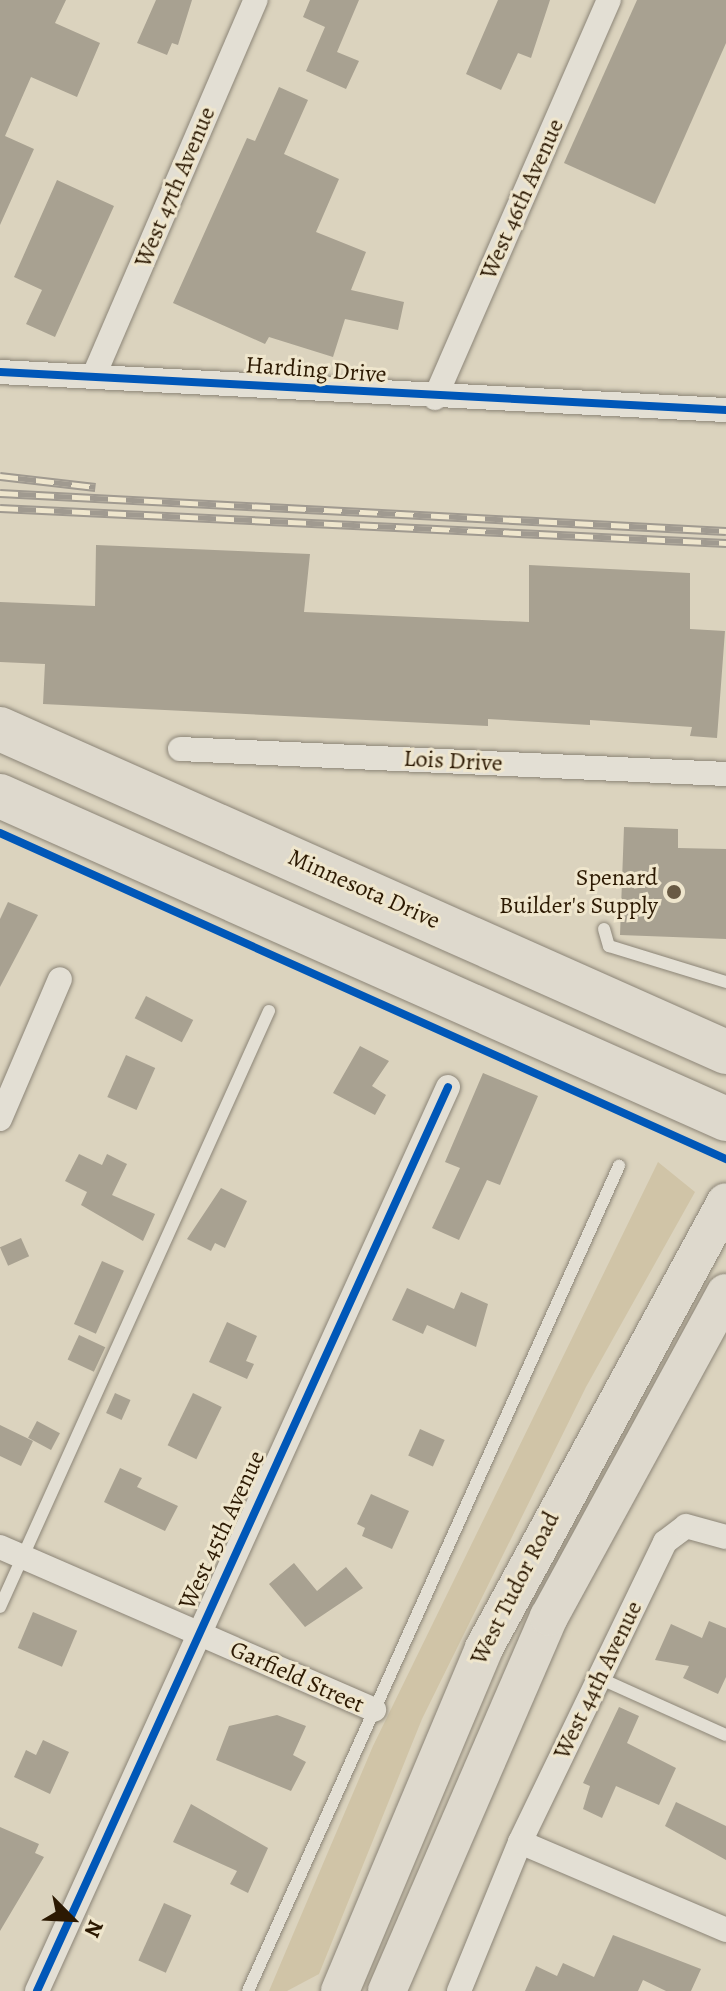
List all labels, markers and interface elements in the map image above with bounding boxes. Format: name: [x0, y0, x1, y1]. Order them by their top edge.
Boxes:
street label: West 47th Avenue: [128, 102, 222, 272]
street label: West 46th Avenue: [474, 114, 570, 284]
street label: Harding Drive: [245, 351, 387, 389]
street label: Lois Drive: [403, 744, 503, 778]
street label: Minnesota Drive: [284, 843, 444, 935]
place label: Spenard Builder's Supply: [499, 864, 658, 920]
marker: Spenard Builder's Supply: [665, 883, 683, 901]
street label: West 45th Avenue: [173, 1446, 271, 1614]
street label: West Tudor Road: [464, 1507, 566, 1669]
street label: West 44th Avenue: [547, 1596, 649, 1764]
street label: Garfield Street: [226, 1635, 368, 1719]
north arrow: [32, 1879, 112, 1959]
text: N: [77, 1915, 111, 1942]

